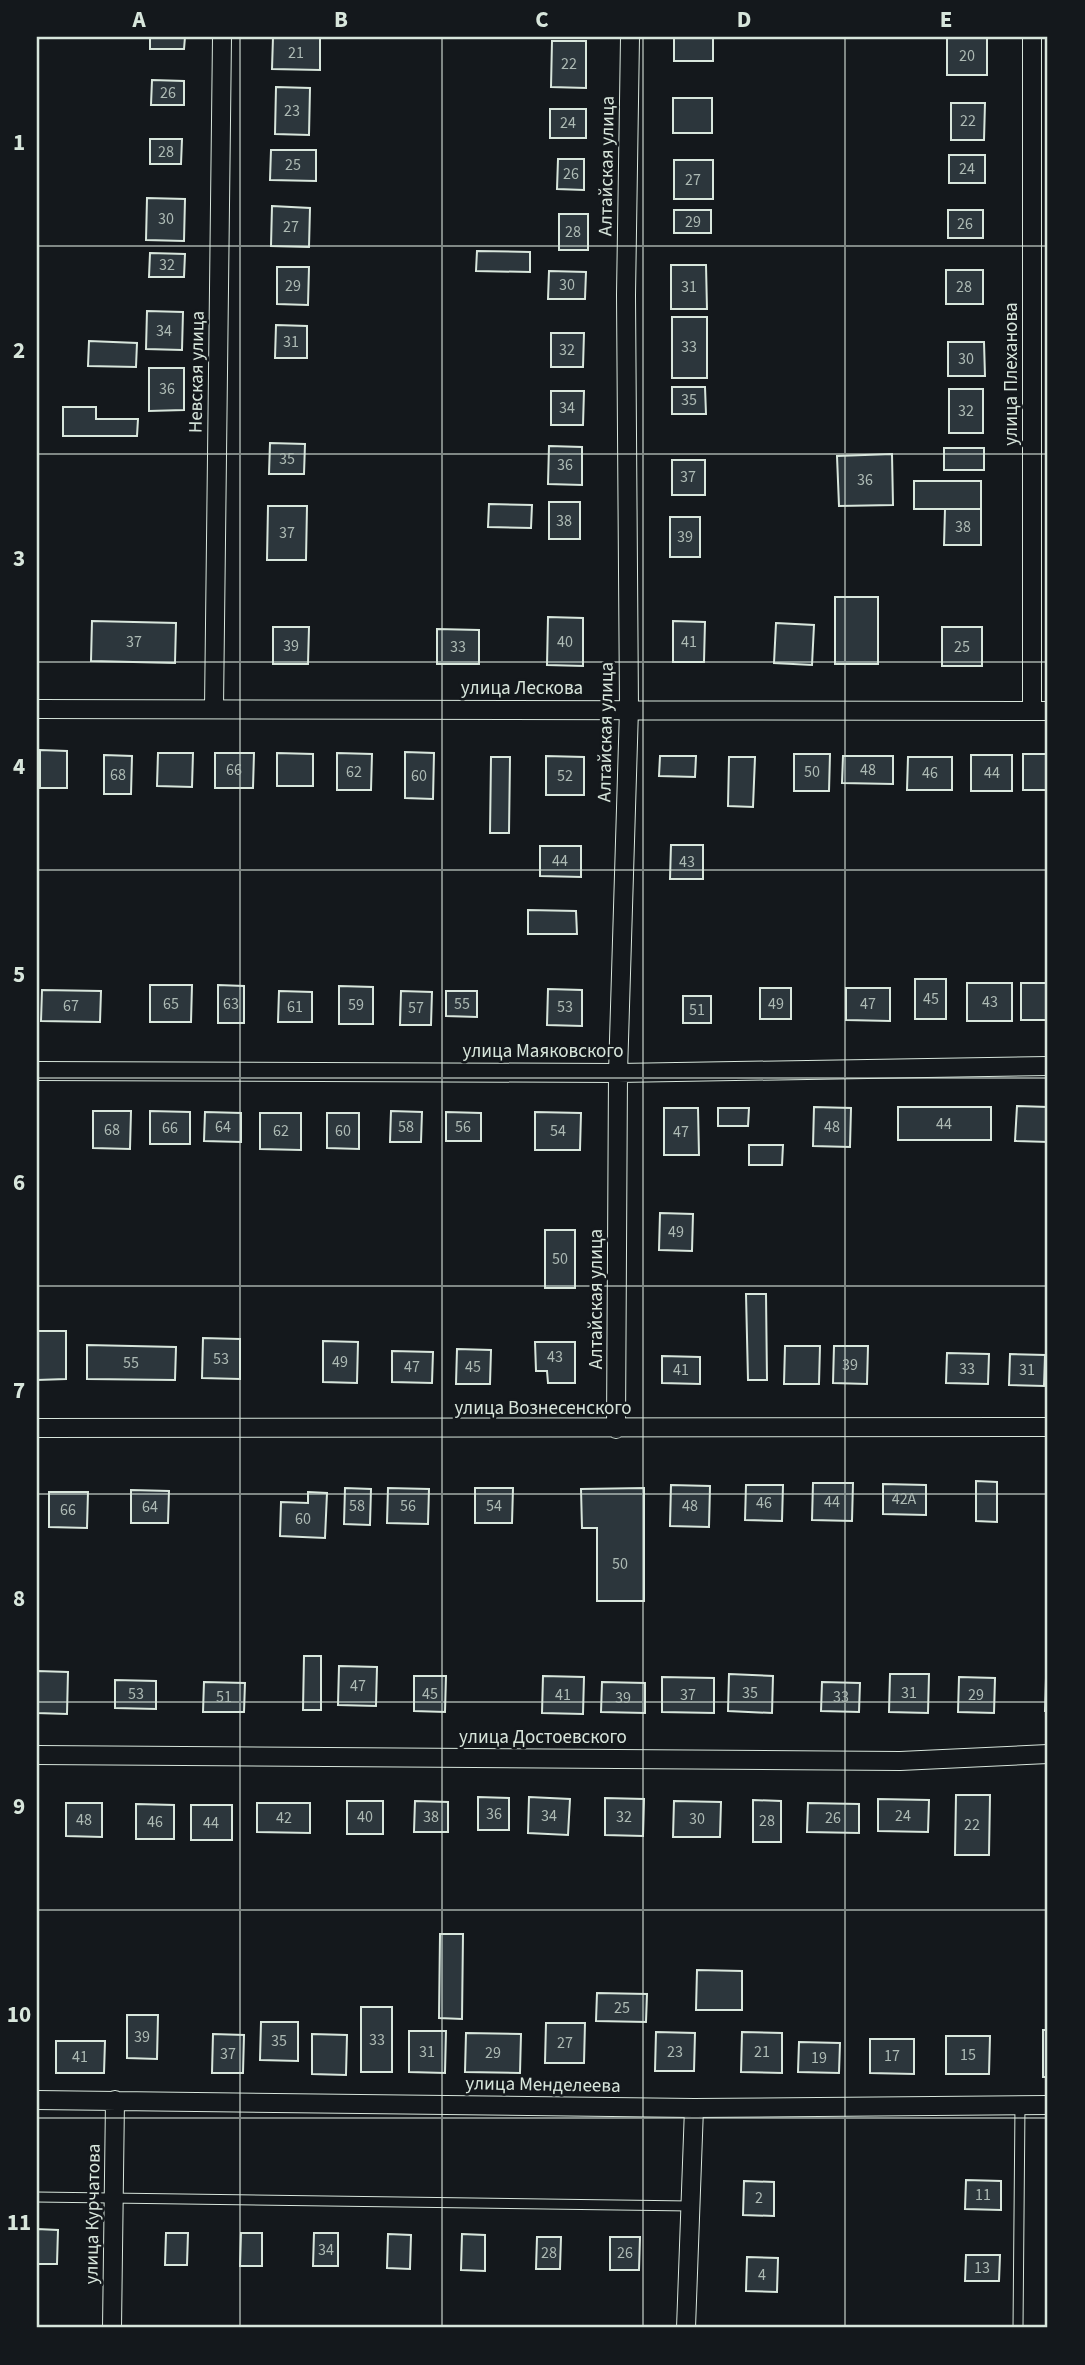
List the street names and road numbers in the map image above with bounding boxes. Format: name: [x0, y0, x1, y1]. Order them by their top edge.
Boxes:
street label: Алтайская улица: [592, 96, 622, 236]
street label: улица Плеханова: [998, 302, 1025, 446]
street label: Невская улица: [182, 311, 212, 433]
street label: Алтайская улица: [591, 662, 621, 802]
street label: улица Лескова: [461, 675, 583, 702]
street label: улица Маяковского: [462, 1038, 624, 1065]
street label: Алтайская улица: [583, 1229, 610, 1369]
street label: улица Вознесенского: [454, 1395, 632, 1422]
street label: улица Достоевского: [459, 1724, 627, 1751]
street label: улица Менделеева: [465, 2070, 621, 2100]
street label: улица Курчатова: [78, 2143, 108, 2285]

